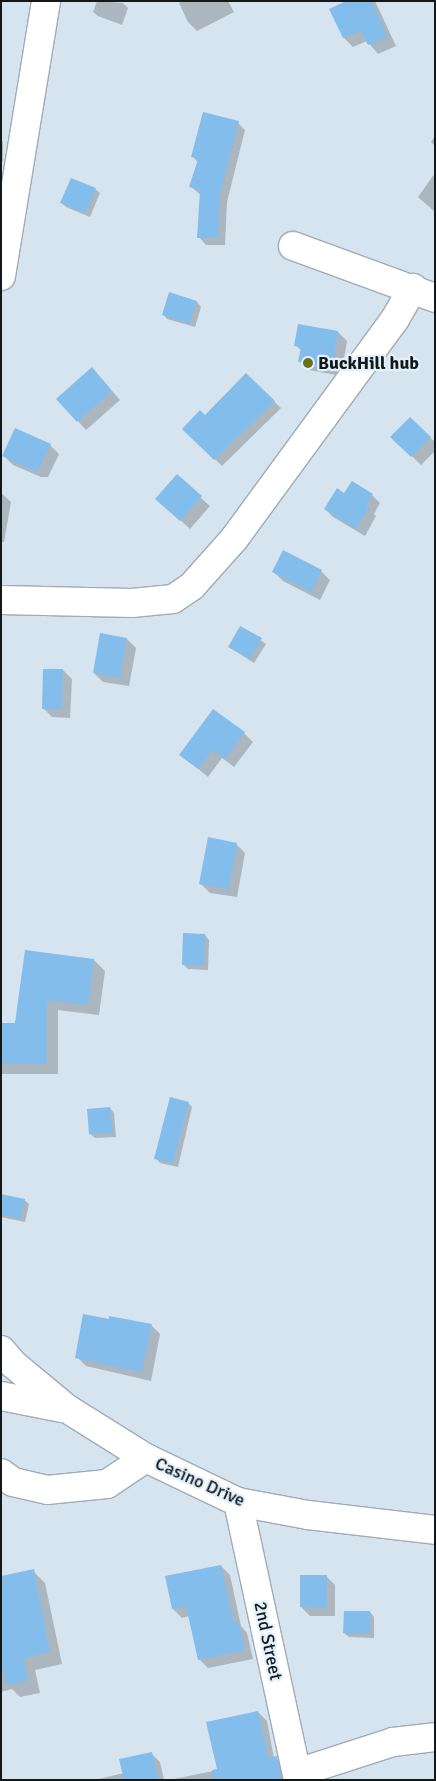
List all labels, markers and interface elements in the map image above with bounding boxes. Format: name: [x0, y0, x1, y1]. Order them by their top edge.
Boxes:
place label: BuckHill hub: [318, 352, 419, 374]
marker: BuckHill hub: [302, 357, 314, 369]
street label: Casino Drive: [152, 1453, 248, 1511]
street label: 2nd Street: [249, 1600, 287, 1682]

